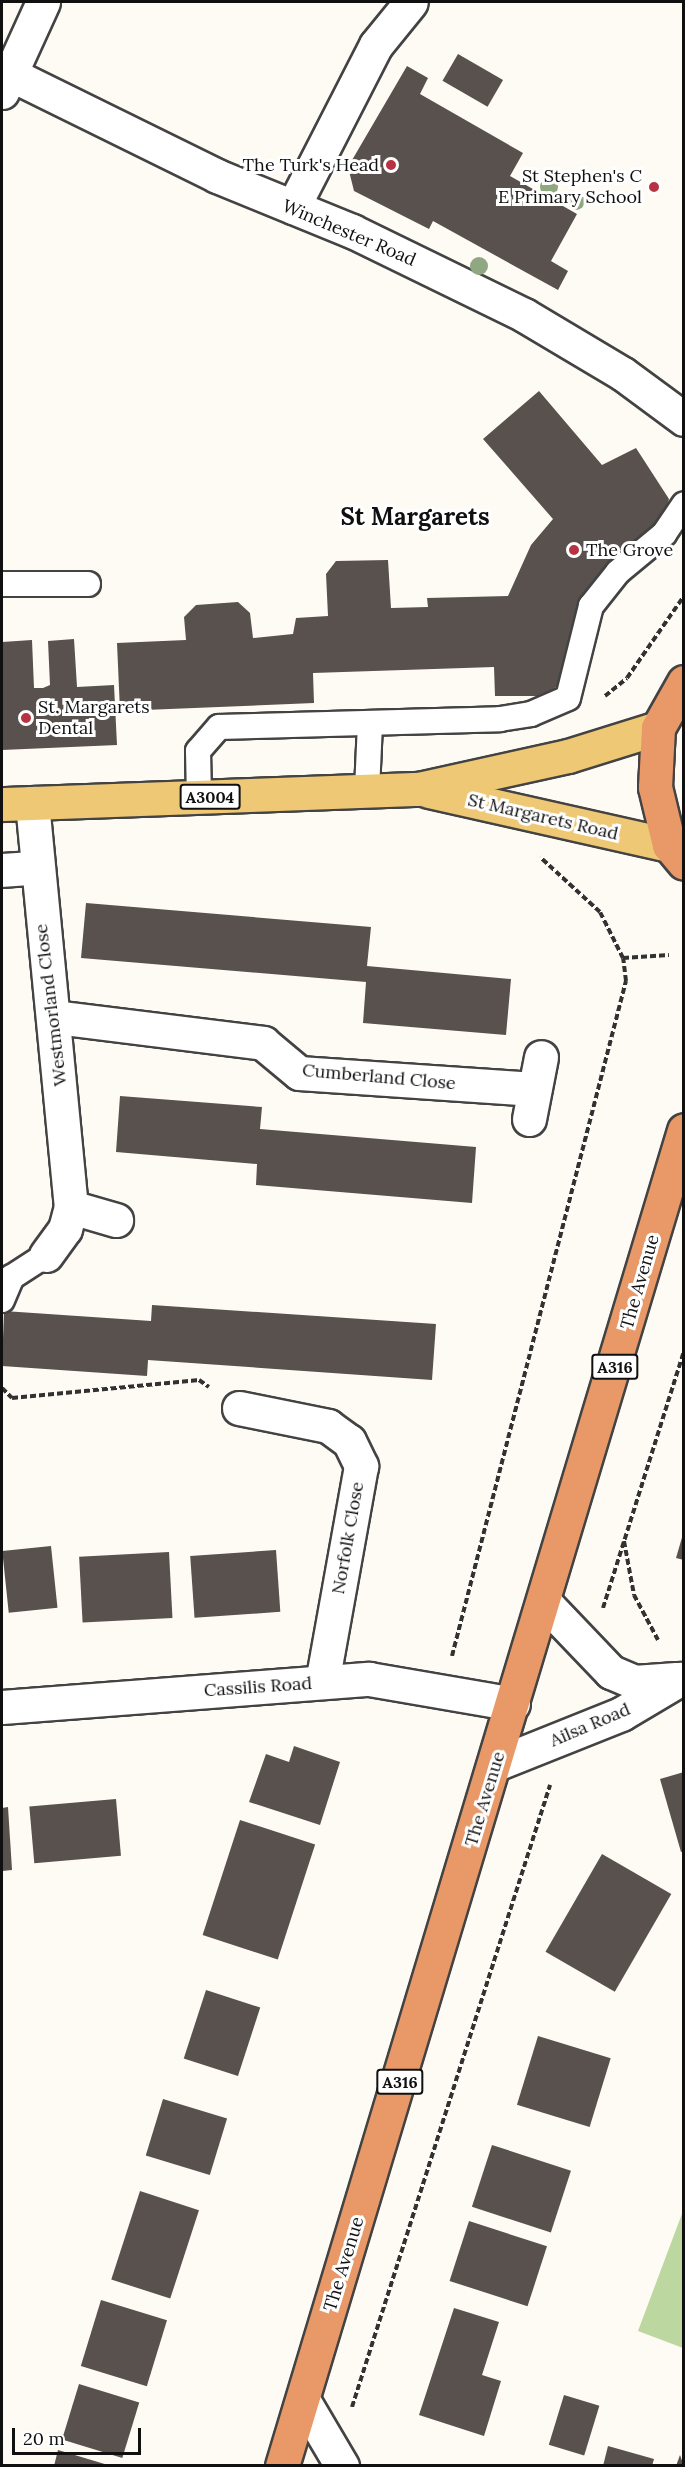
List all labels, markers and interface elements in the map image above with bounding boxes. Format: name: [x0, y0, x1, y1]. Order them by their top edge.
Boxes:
place label: The Turk's Head: [243, 154, 379, 176]
marker: The Turk's Head: [384, 158, 398, 172]
place label: St Stephen's C E Primary School: [498, 166, 642, 208]
marker: St Stephen's C E Primary School: [647, 180, 661, 194]
street label: Winchester Road: [279, 195, 419, 271]
district label: St Margarets: [340, 503, 490, 531]
place label: The Grove: [586, 539, 673, 561]
marker: The Grove: [567, 543, 581, 557]
place label: St. Margarets Dental: [38, 697, 150, 740]
marker: St. Margarets Dental: [19, 711, 33, 725]
road number: A3004: [178, 784, 242, 810]
street label: St Margarets Road: [466, 789, 620, 845]
street label: Westmorland Close: [30, 923, 72, 1087]
street label: Cumberland Close: [301, 1060, 457, 1094]
street label: The Avenue: [616, 1232, 664, 1332]
road number: A316: [591, 1354, 639, 1380]
street label: Norfolk Close: [327, 1480, 369, 1596]
street label: Cassilis Road: [203, 1672, 313, 1702]
street label: Ailsa Road: [547, 1698, 633, 1752]
street label: The Avenue: [460, 1749, 510, 1849]
road number: A316: [376, 2069, 424, 2095]
street label: The Avenue: [319, 2214, 369, 2314]
scale bar: [15, 2416, 144, 2454]
text: 20 m: [23, 2427, 65, 2450]

